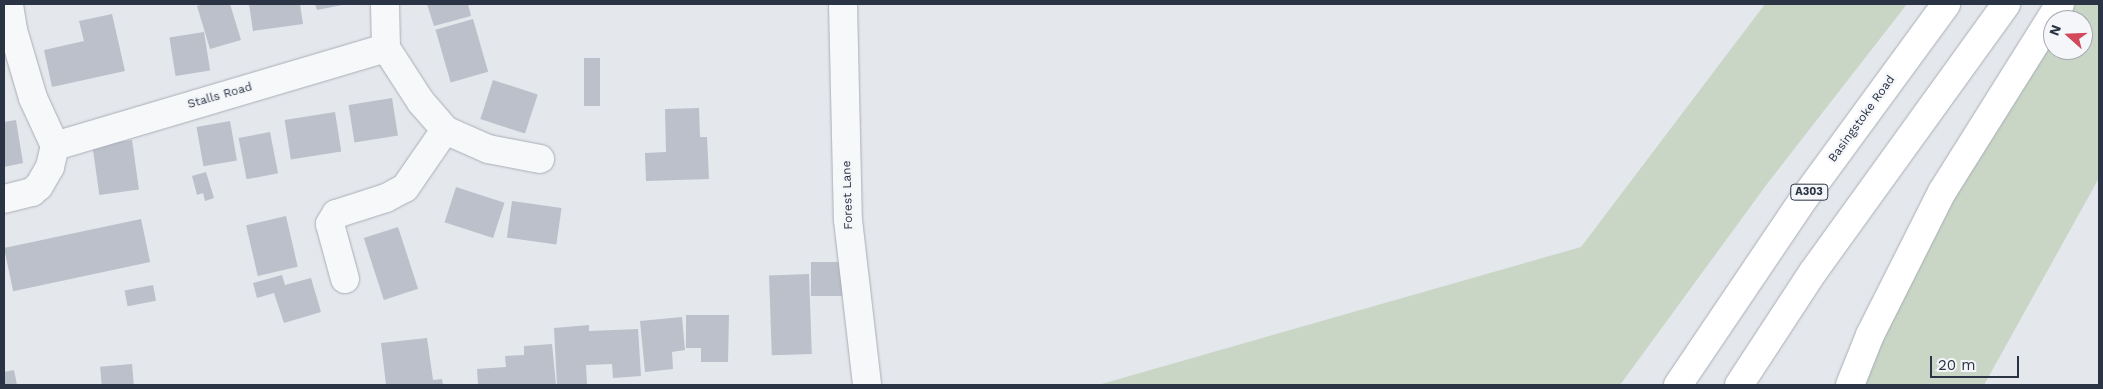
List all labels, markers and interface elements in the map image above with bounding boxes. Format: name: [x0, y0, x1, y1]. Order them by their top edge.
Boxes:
north arrow: [2043, 10, 2093, 60]
text: N: [2046, 23, 2064, 38]
street label: Basingstoke Road: [1826, 73, 1898, 165]
street label: Stalls Road: [186, 80, 254, 112]
street label: Forest Lane: [840, 160, 856, 230]
road number: A303: [1790, 183, 1828, 200]
scale bar: [1933, 346, 2022, 378]
text: 20 m: [1938, 356, 1976, 374]

